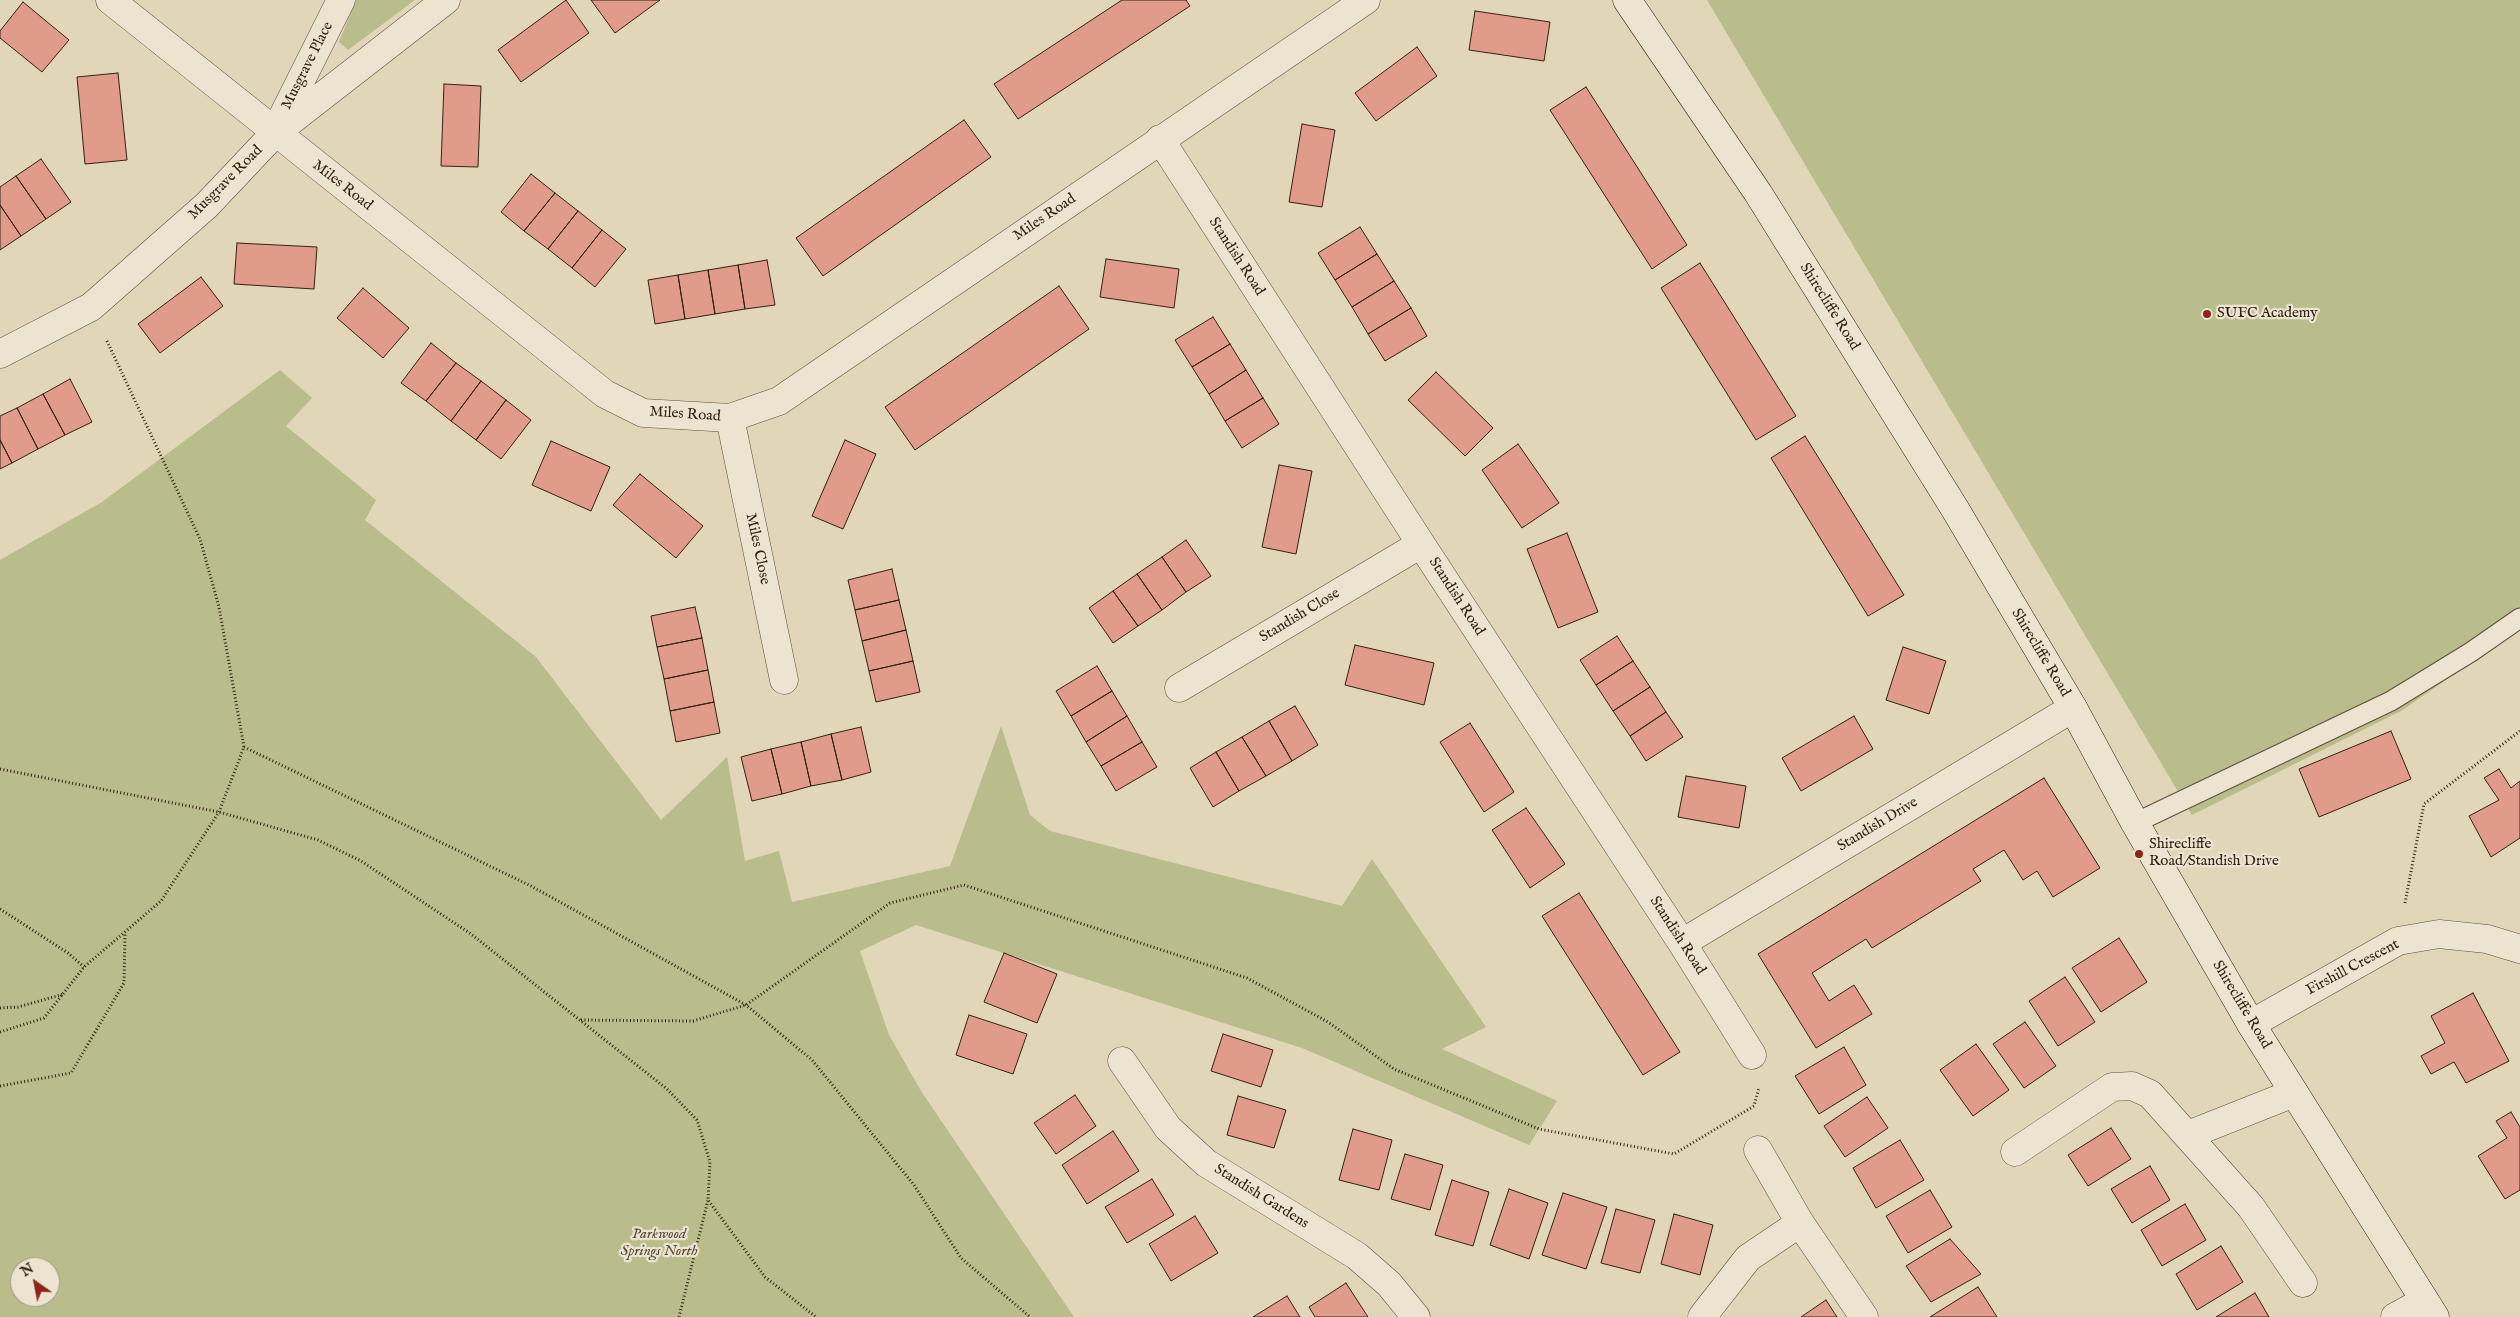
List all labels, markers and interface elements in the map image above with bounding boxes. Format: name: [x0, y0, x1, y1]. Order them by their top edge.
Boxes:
street label: Musgrave Place: [278, 19, 338, 113]
street label: Musgrave Road: [185, 142, 267, 224]
street label: Miles Road: [308, 157, 376, 215]
street label: Miles Road: [1010, 191, 1080, 245]
street label: Standish Road: [1204, 214, 1268, 300]
street label: Shirecliffe Road: [1795, 260, 1863, 354]
place label: SUFC Academy: [2217, 305, 2318, 323]
marker: SUFC Academy: [2201, 308, 2213, 320]
street label: Miles Road: [649, 404, 721, 426]
street label: Miles Close: [741, 512, 773, 586]
street label: Standish Road: [1424, 554, 1488, 640]
street label: Standish Close: [1256, 585, 1344, 647]
street label: Shirecliffe Road: [2007, 606, 2073, 700]
street label: Standish Drive: [1834, 794, 1922, 856]
place label: Shirecliffe Road/Standish Drive: [2149, 836, 2279, 871]
marker: Shirecliffe Road/Standish Drive: [2133, 848, 2145, 860]
street label: Standish Road: [1645, 893, 1709, 979]
street label: Firshill Crescent: [2303, 936, 2403, 1000]
street label: Shirecliffe Road: [2208, 958, 2274, 1052]
street label: Standish Gardens: [1210, 1161, 1312, 1233]
park label: Parkwood Springs North: [620, 1226, 698, 1261]
north arrow: [10, 1257, 60, 1307]
text: N: [17, 1259, 37, 1281]

